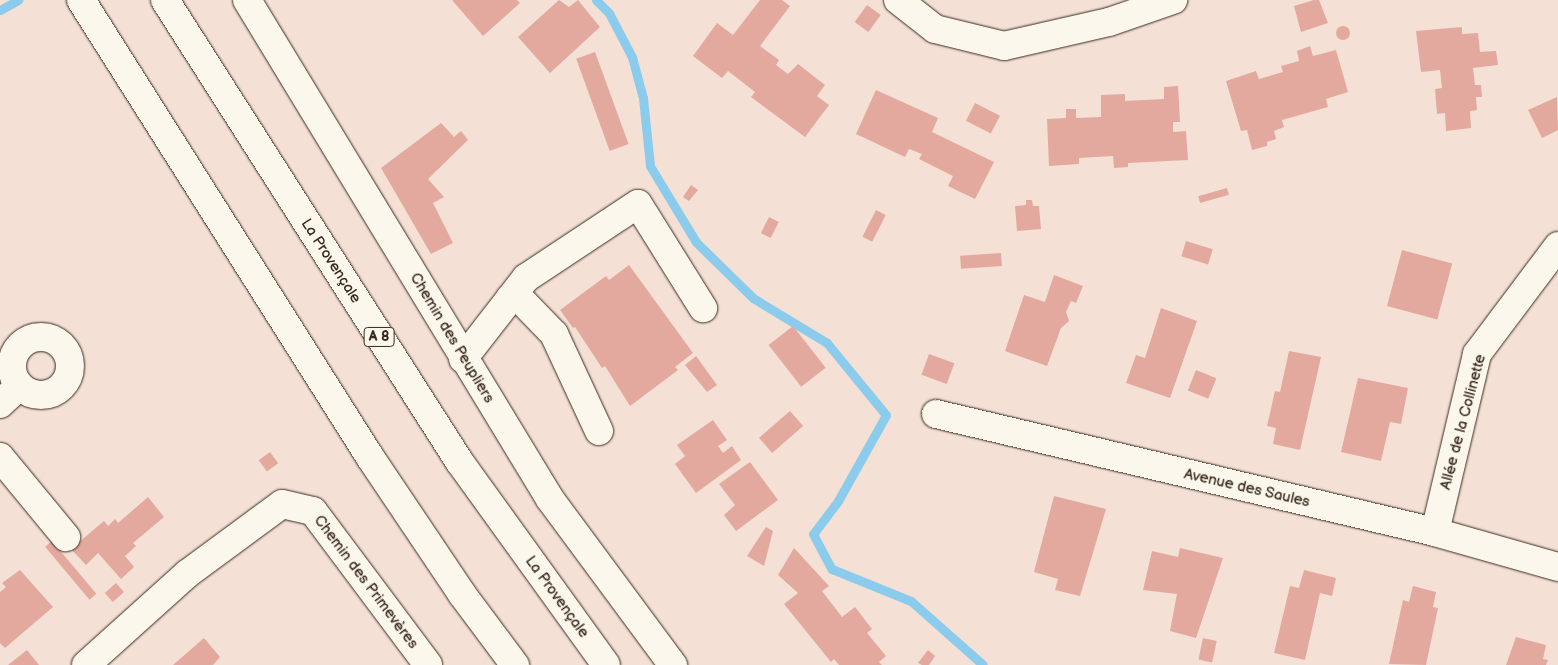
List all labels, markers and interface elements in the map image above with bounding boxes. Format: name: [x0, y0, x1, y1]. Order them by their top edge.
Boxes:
street label: La Provençale: [297, 216, 365, 306]
street label: Chemin des Peupliers: [406, 270, 498, 406]
road number: A 8: [363, 326, 395, 348]
street label: Allée de la Collinette: [1436, 352, 1490, 492]
street label: Avenue des Saules: [1182, 465, 1312, 511]
street label: Chemin des Primevères: [310, 512, 422, 652]
street label: La Provençale: [521, 553, 593, 641]

